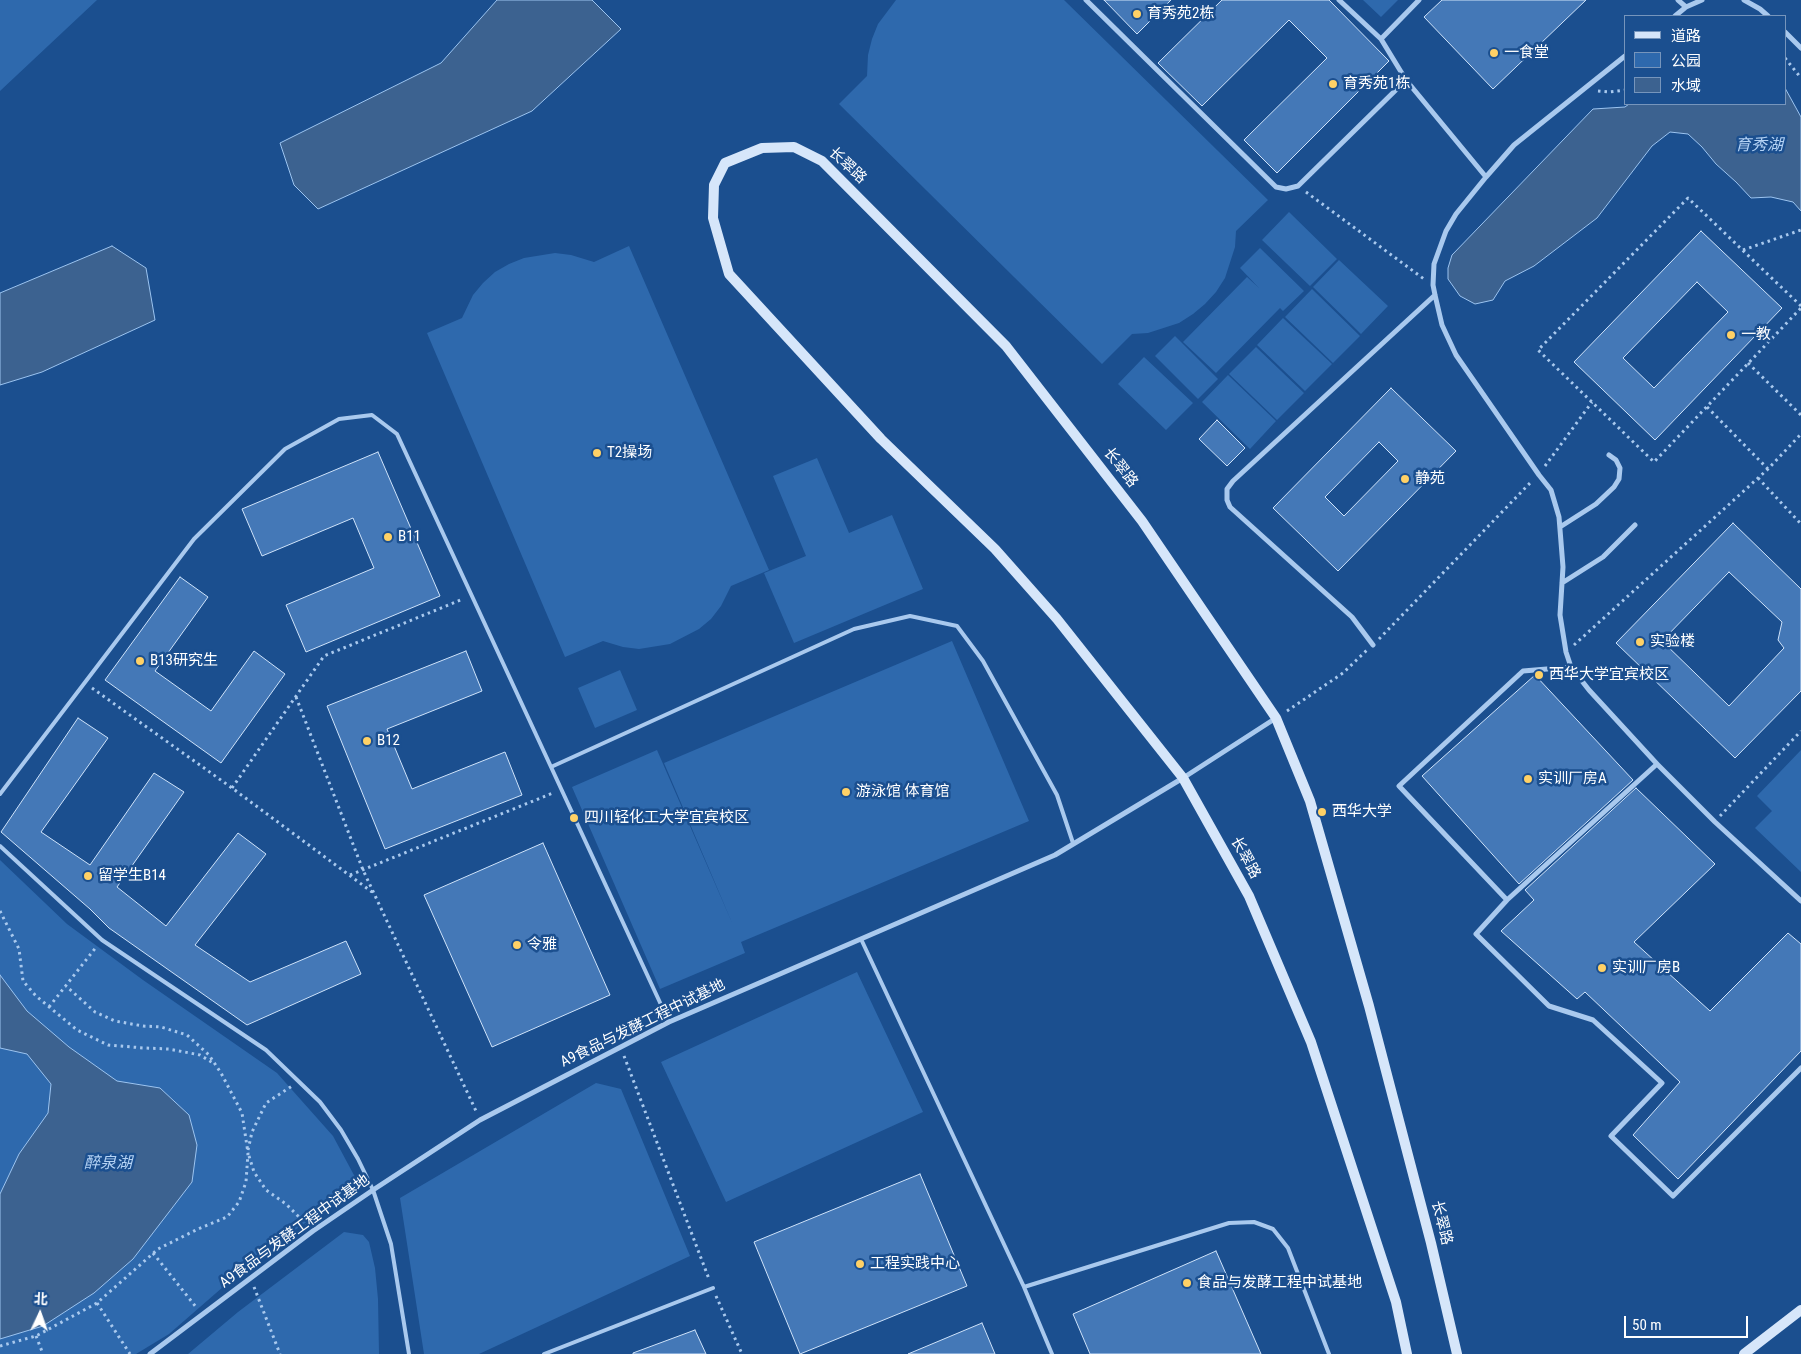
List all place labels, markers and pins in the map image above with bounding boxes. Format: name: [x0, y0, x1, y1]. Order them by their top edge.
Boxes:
place label: 育秀苑2栋: [1147, 5, 1214, 23]
marker: 育秀苑2栋: [1131, 8, 1143, 20]
place label: 一食堂: [1504, 44, 1549, 62]
marker: 一食堂: [1488, 47, 1500, 59]
place label: 育秀苑1栋: [1343, 75, 1410, 93]
marker: 育秀苑1栋: [1327, 78, 1339, 90]
place label: 一教: [1741, 326, 1771, 344]
marker: 一教: [1725, 329, 1737, 341]
place label: T2操场: [607, 444, 652, 462]
marker: T2操场: [591, 447, 603, 459]
place label: 静苑: [1415, 470, 1445, 488]
marker: 静苑: [1399, 473, 1411, 485]
place label: B11: [398, 528, 421, 546]
marker: B11: [382, 531, 394, 543]
place label: 实验楼: [1650, 633, 1695, 651]
marker: 实验楼: [1634, 636, 1646, 648]
place label: B13研究生: [150, 652, 218, 670]
marker: B13研究生: [134, 655, 146, 667]
place label: 西华大学宜宾校区: [1549, 666, 1669, 684]
marker: 西华大学宜宾校区: [1533, 669, 1545, 681]
place label: B12: [377, 732, 400, 750]
marker: B12: [361, 735, 373, 747]
place label: 实训厂房A: [1538, 770, 1607, 788]
marker: 实训厂房A: [1522, 773, 1534, 785]
place label: 游泳馆 体育馆: [856, 783, 949, 801]
marker: 游泳馆 体育馆: [840, 786, 852, 798]
place label: 西华大学: [1332, 803, 1392, 821]
marker: 西华大学: [1316, 806, 1328, 818]
place label: 四川轻化工大学宜宾校区: [584, 809, 749, 827]
marker: 四川轻化工大学宜宾校区: [568, 812, 580, 824]
place label: 留学生B14: [98, 867, 166, 885]
marker: 留学生B14: [82, 870, 94, 882]
place label: 令雅: [527, 936, 557, 954]
marker: 令雅: [511, 939, 523, 951]
place label: 实训厂房B: [1612, 959, 1680, 977]
marker: 实训厂房B: [1596, 962, 1608, 974]
place label: 工程实践中心: [870, 1255, 960, 1273]
marker: 工程实践中心: [854, 1258, 866, 1270]
place label: 食品与发酵工程中试基地: [1197, 1274, 1362, 1292]
marker: 食品与发酵工程中试基地: [1181, 1277, 1193, 1289]

